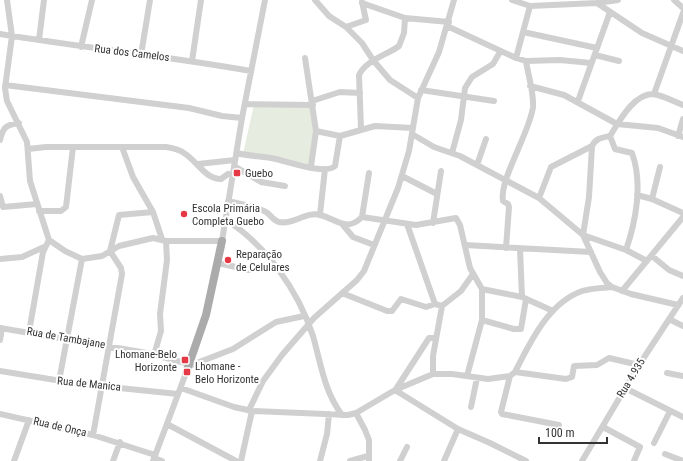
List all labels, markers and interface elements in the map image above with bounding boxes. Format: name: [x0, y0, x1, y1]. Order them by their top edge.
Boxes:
street label: Rua dos Camelos: [94, 42, 170, 64]
place label: Guebo: [245, 167, 273, 180]
marker: Guebo: [232, 168, 242, 178]
place label: Escola Primária Completa Guebo: [192, 202, 265, 228]
marker: Escola Primária Completa Guebo: [179, 209, 189, 219]
place label: Reparação de Celulares: [236, 248, 290, 274]
marker: Reparação de Celulares: [223, 255, 233, 265]
street label: Rua de Tambajane: [26, 325, 106, 351]
place label: Lhomane-Belo Horizonte: [115, 348, 177, 374]
marker: Lhomane-Belo Horizonte: [180, 355, 190, 365]
street label: Rua 4.935: [614, 356, 648, 400]
place label: Lhomane - Belo Horizonte: [195, 360, 259, 386]
marker: Lhomane - Belo Horizonte: [182, 367, 192, 377]
street label: Rua de Manica: [57, 374, 121, 394]
street label: Rua de Onça: [32, 415, 88, 439]
scale bar: [539, 419, 607, 445]
text: 100 m: [545, 426, 575, 440]

